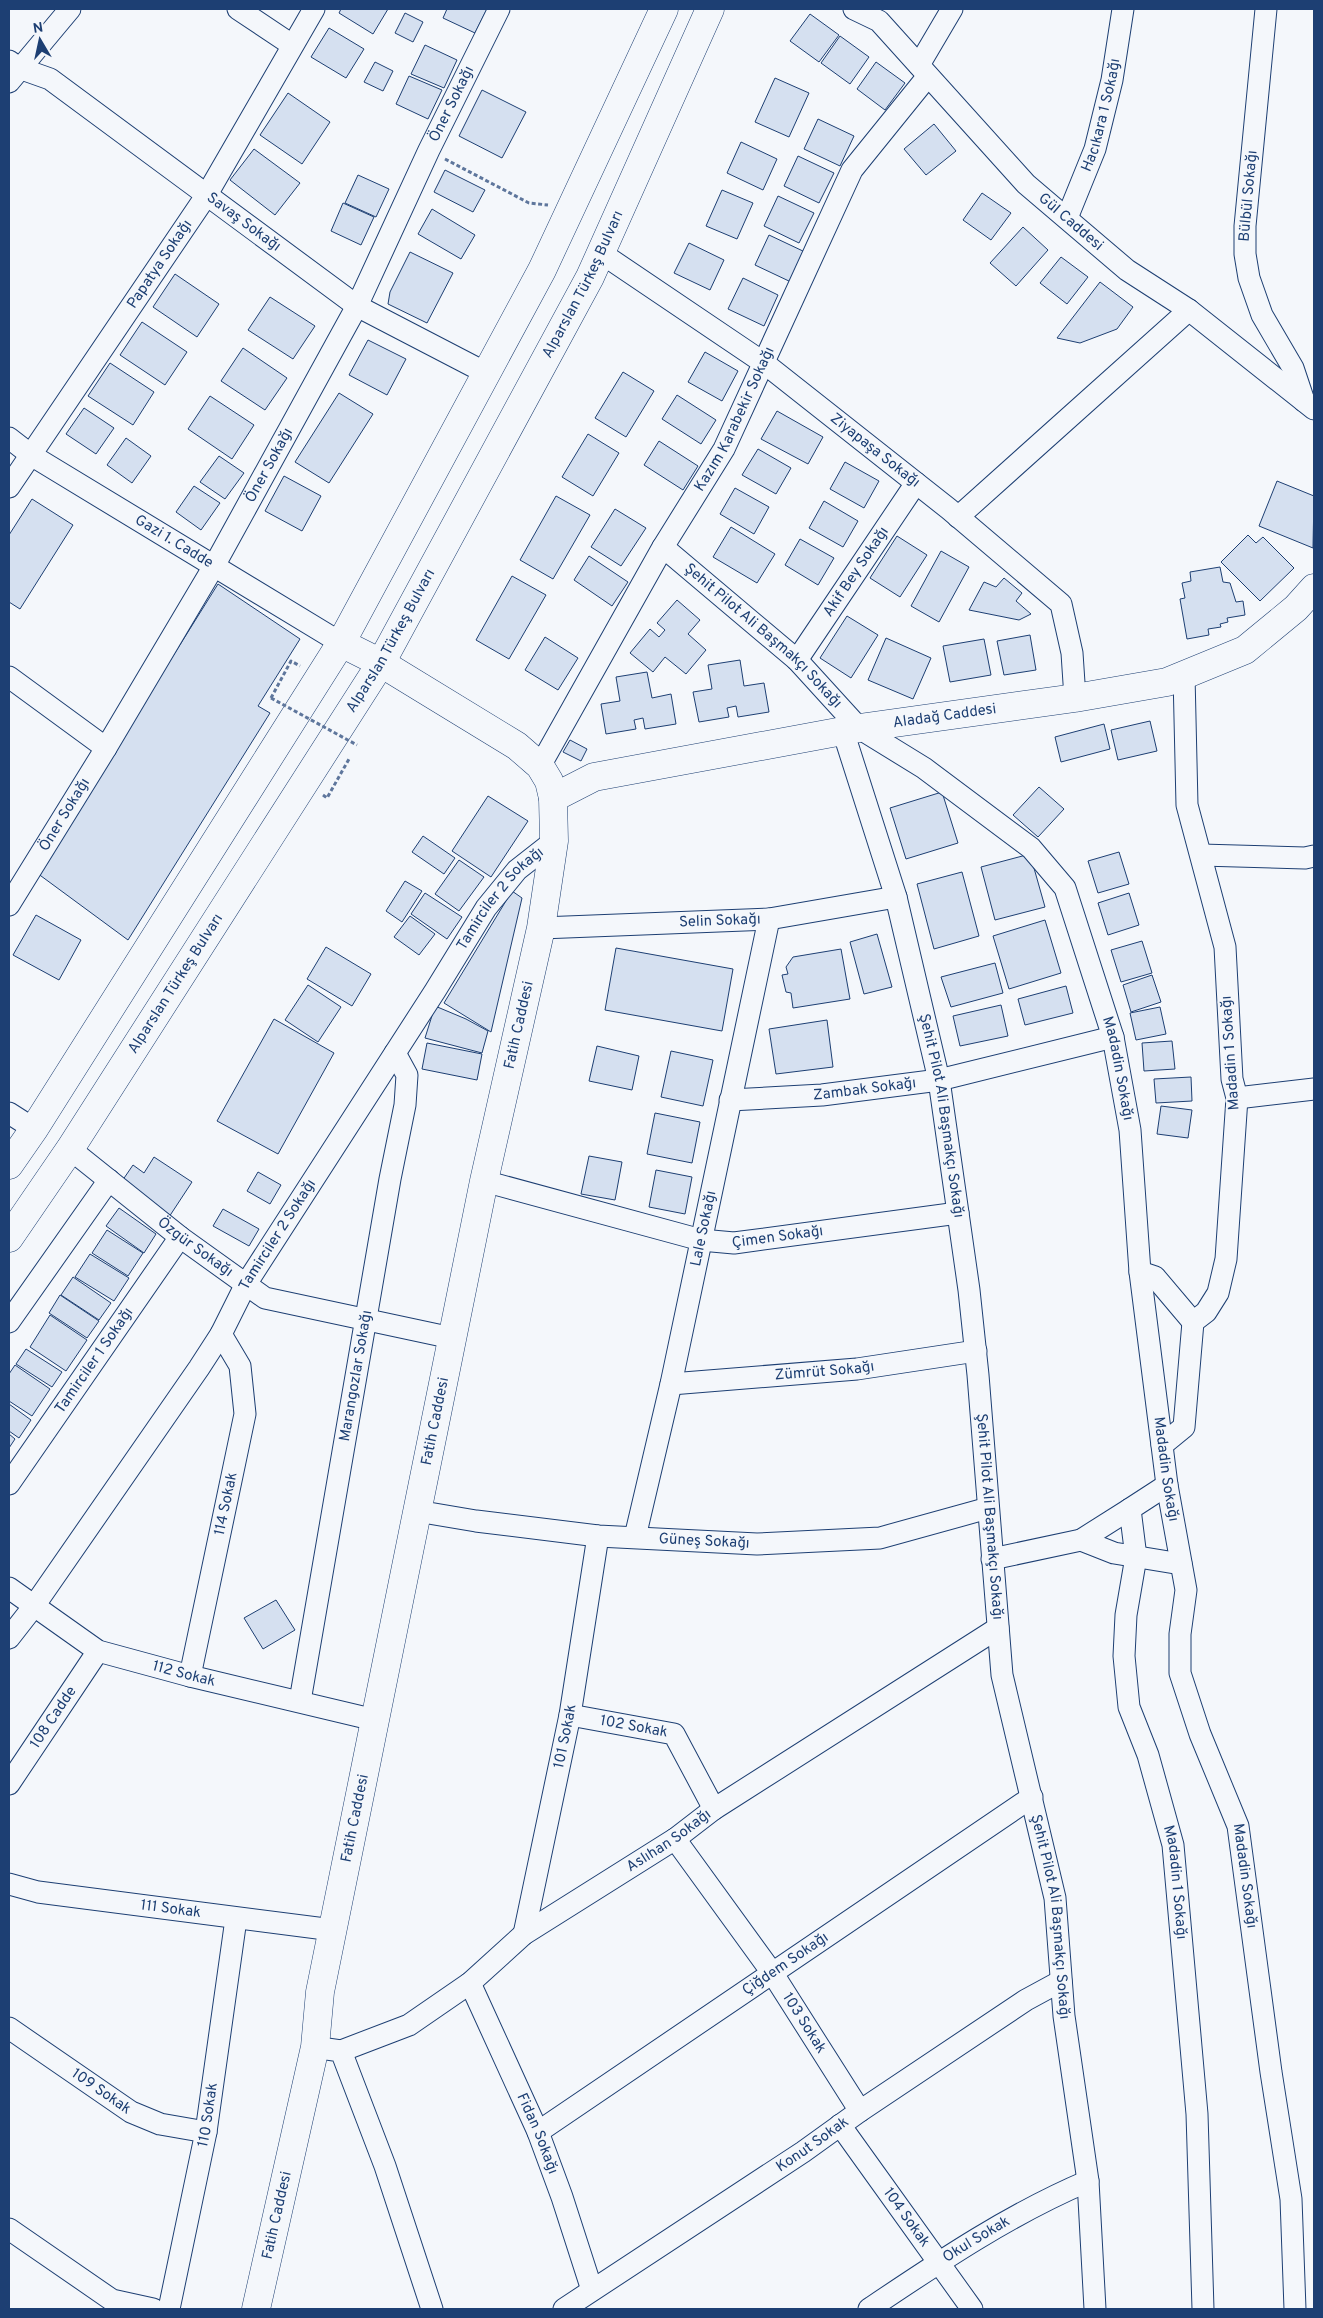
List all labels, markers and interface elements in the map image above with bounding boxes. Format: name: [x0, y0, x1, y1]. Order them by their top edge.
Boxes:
north arrow: [15, 15, 65, 65]
text: N: [32, 19, 45, 38]
street label: Hacıkara 1 Sokağı: [1077, 57, 1125, 175]
street label: Öner Sokağı: [424, 63, 479, 145]
street label: Bülbül Sokağı: [1236, 150, 1262, 242]
street label: Savaş Sokağı: [203, 188, 285, 256]
street label: Gül Caddesi: [1034, 189, 1107, 255]
street label: Alparslan Türkeş Bulvarı: [538, 208, 628, 362]
street label: Papatya Sokağı: [123, 216, 197, 312]
street label: Kazım Karabekir Sokağı: [690, 344, 779, 495]
street label: Ziyapaşa Sokağı: [826, 409, 924, 492]
street label: Öner Sokağı: [240, 425, 298, 506]
street label: Gazi 1. Cadde: [131, 511, 217, 573]
street label: Akif Bey Sokağı: [819, 523, 893, 621]
street label: Şehit Pilot Ali Başmakçı Sokağı: [680, 559, 846, 712]
street label: Alparslan Türkeş Bulvarı: [342, 566, 440, 716]
street label: Aladağ Caddesi: [892, 700, 998, 733]
street label: Öner Sokağı: [34, 775, 94, 855]
street label: Tamirciler 2 Sokağı: [453, 843, 548, 954]
street label: Alparslan Türkeş Bulvarı: [124, 910, 228, 1057]
street label: Selin Sokağı: [679, 910, 761, 932]
street label: Fatih Caddesi: [500, 979, 538, 1071]
street label: Madadin 1 Sokağı: [1218, 995, 1244, 1111]
street label: Şehit Pilot Ali Başmakçı Sokağı: [914, 1012, 968, 1219]
street label: Madadin Sokağı: [1097, 1014, 1138, 1122]
street label: Zambak Sokağı: [812, 1074, 917, 1105]
street label: Tamirciler 2 Sokağı: [235, 1176, 320, 1294]
street label: Lale Sokağı: [687, 1189, 721, 1268]
street label: Özgür Sokağı: [153, 1212, 237, 1281]
street label: Çimen Sokağı: [731, 1222, 824, 1253]
street label: Tamirciler 1 Sokağı: [51, 1304, 138, 1417]
street label: Marangozlar Sokağı: [335, 1309, 377, 1443]
street label: Zümrüt Sokağı: [774, 1357, 876, 1385]
street label: Fatih Caddesi: [417, 1376, 454, 1467]
street label: Şehit Pilot Ali Başmakçı Sokağı: [972, 1413, 1007, 1621]
street label: Madadin Sokağı: [1149, 1416, 1183, 1523]
street label: 114 Sokak: [210, 1470, 242, 1537]
street label: Güneş Sokağı: [658, 1530, 750, 1553]
street label: 112 Sokak: [150, 1657, 217, 1691]
street label: 108 Cadde: [26, 1683, 81, 1752]
street label: 101 Sokak: [550, 1703, 581, 1770]
street label: 102 Sokak: [599, 1711, 669, 1742]
street label: Fatih Caddesi: [337, 1773, 373, 1864]
street label: Aslıhan Sokağı: [623, 1805, 715, 1877]
street label: Şehit Pilot Ali Başmakçı Sokağı: [1026, 1813, 1074, 2020]
street label: Madadin Sokağı: [1228, 1822, 1261, 1929]
street label: Madadin 1 Sokağı: [1158, 1823, 1191, 1940]
street label: 111 Sokak: [139, 1896, 202, 1922]
street label: Çiğdem Sokağı: [739, 1928, 832, 2000]
street label: 103 Sokak: [778, 1989, 831, 2057]
street label: 109 Sokak: [68, 2064, 135, 2119]
street label: 110 Sokak: [194, 2081, 222, 2149]
street label: Fidan Sokağı: [512, 2090, 562, 2177]
street label: Konut Sokak: [773, 2113, 853, 2177]
street label: Fatih Caddesi: [258, 2170, 296, 2261]
street label: 104 Sokak: [879, 2184, 934, 2251]
street label: Okul Sokak: [939, 2212, 1013, 2267]

